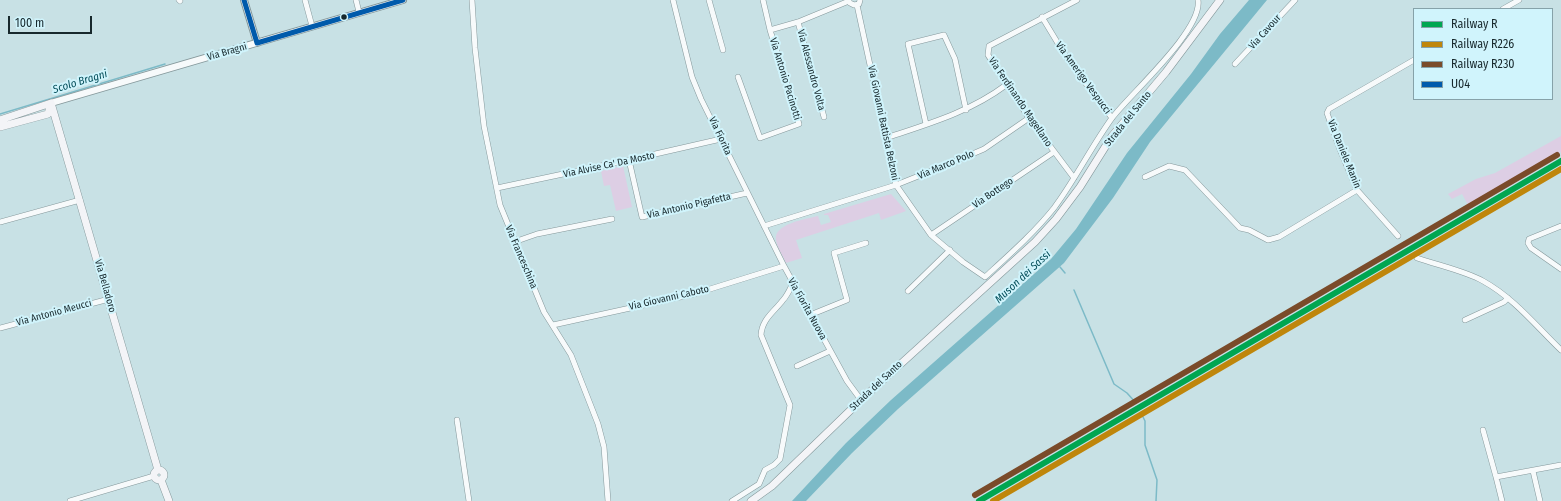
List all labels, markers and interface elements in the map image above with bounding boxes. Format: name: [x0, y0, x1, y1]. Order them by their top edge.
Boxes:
scale bar: [10, 8, 94, 34]
legend: [1413, 8, 1553, 100]
unlabelled marker: [339, 12, 349, 22]
street label: Via Cavour: [1246, 12, 1284, 52]
text: 100 m: [15, 16, 44, 30]
text: Railway R: [1451, 17, 1498, 31]
street label: Via Alessandro Volta: [794, 28, 828, 112]
street label: Via Antonio Pacinotti: [767, 37, 803, 121]
text: Railway R226: [1451, 37, 1514, 51]
street label: Via Amerigo Vespucci: [1053, 40, 1113, 116]
street label: Via Bragni: [206, 41, 248, 63]
street label: Via Ferdinando Magellano: [986, 55, 1054, 149]
text: Railway R230: [1451, 57, 1515, 71]
street label: Via Giovanni Battista Belzoni: [865, 64, 901, 182]
water label: Scolo Bragni: [51, 67, 109, 97]
text: U04: [1451, 77, 1470, 91]
street label: Strada del Santo: [1102, 89, 1154, 149]
street label: Via Fiorita: [706, 115, 734, 157]
street label: Via Daniele Manin: [1325, 118, 1363, 190]
street label: Via Marco Polo: [916, 148, 976, 182]
street label: Via Alvise Ca' Da Mosto: [562, 149, 656, 181]
street label: Via Bottego: [970, 175, 1016, 211]
street label: Via Antonio Pigafetta: [646, 191, 732, 221]
street label: Via Franceschina: [502, 223, 540, 291]
water label: Muson dei Sassi: [992, 248, 1054, 306]
street label: Via Belladoro: [92, 258, 118, 314]
street label: Via Fiorita Nuova: [785, 276, 829, 342]
street label: Via Giovanni Caboto: [628, 283, 710, 313]
street label: Via Antonio Meucci: [15, 297, 93, 329]
street label: Strada del Santo: [847, 359, 905, 413]

